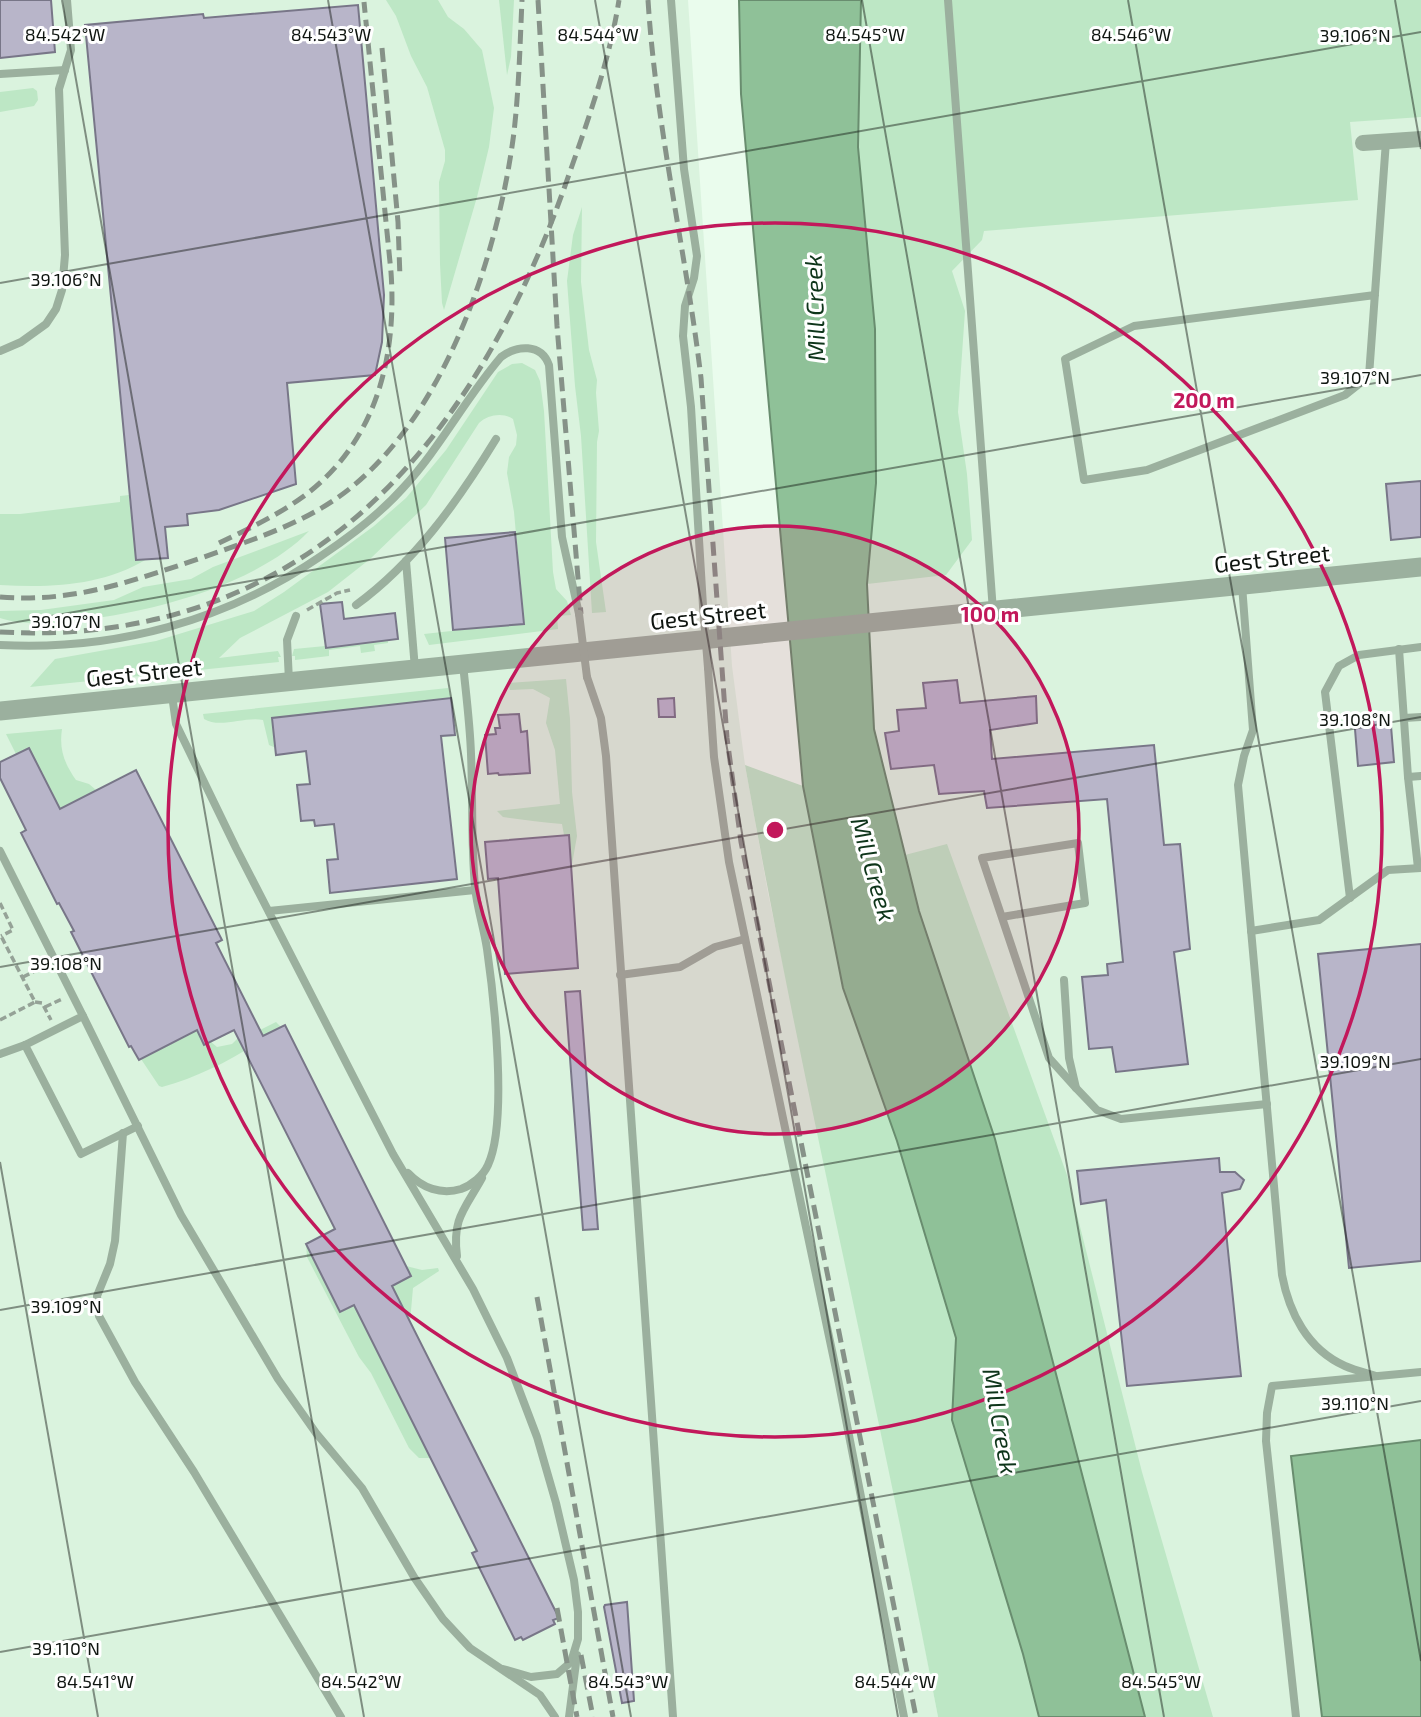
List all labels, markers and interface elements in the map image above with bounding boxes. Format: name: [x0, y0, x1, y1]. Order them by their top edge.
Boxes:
text: 84.542°W: [25, 23, 105, 45]
text: 84.543°W: [291, 23, 371, 45]
text: 84.544°W: [557, 23, 639, 45]
text: 84.545°W: [825, 23, 905, 45]
text: 84.546°W: [1091, 23, 1171, 45]
text: 39.106°N: [1319, 24, 1391, 46]
water label: Mill Creek: [798, 254, 830, 362]
text: 39.106°N: [30, 268, 102, 290]
text: 39.107°N: [1320, 366, 1390, 388]
text: 200 m: [1173, 387, 1235, 412]
street label: Gest Street: [1213, 538, 1332, 578]
street label: Gest Street: [649, 595, 768, 635]
text: 100 m: [961, 601, 1019, 626]
text: 39.107°N: [31, 610, 101, 632]
street label: Gest Street: [85, 652, 204, 692]
text: 39.108°N: [1319, 708, 1391, 730]
water label: Mill Creek: [845, 814, 903, 924]
centre of rings: [763, 818, 787, 842]
text: 39.108°N: [30, 952, 102, 974]
text: 39.109°N: [1319, 1050, 1391, 1072]
text: 39.109°N: [30, 1295, 102, 1317]
water label: Mill Creek: [977, 1366, 1025, 1476]
text: 39.110°N: [1321, 1392, 1389, 1414]
text: 39.110°N: [32, 1637, 100, 1659]
text: 84.541°W: [56, 1670, 134, 1692]
text: 84.542°W: [321, 1670, 401, 1692]
text: 84.543°W: [588, 1670, 668, 1692]
text: 84.544°W: [854, 1670, 936, 1692]
text: 84.545°W: [1121, 1670, 1201, 1692]

